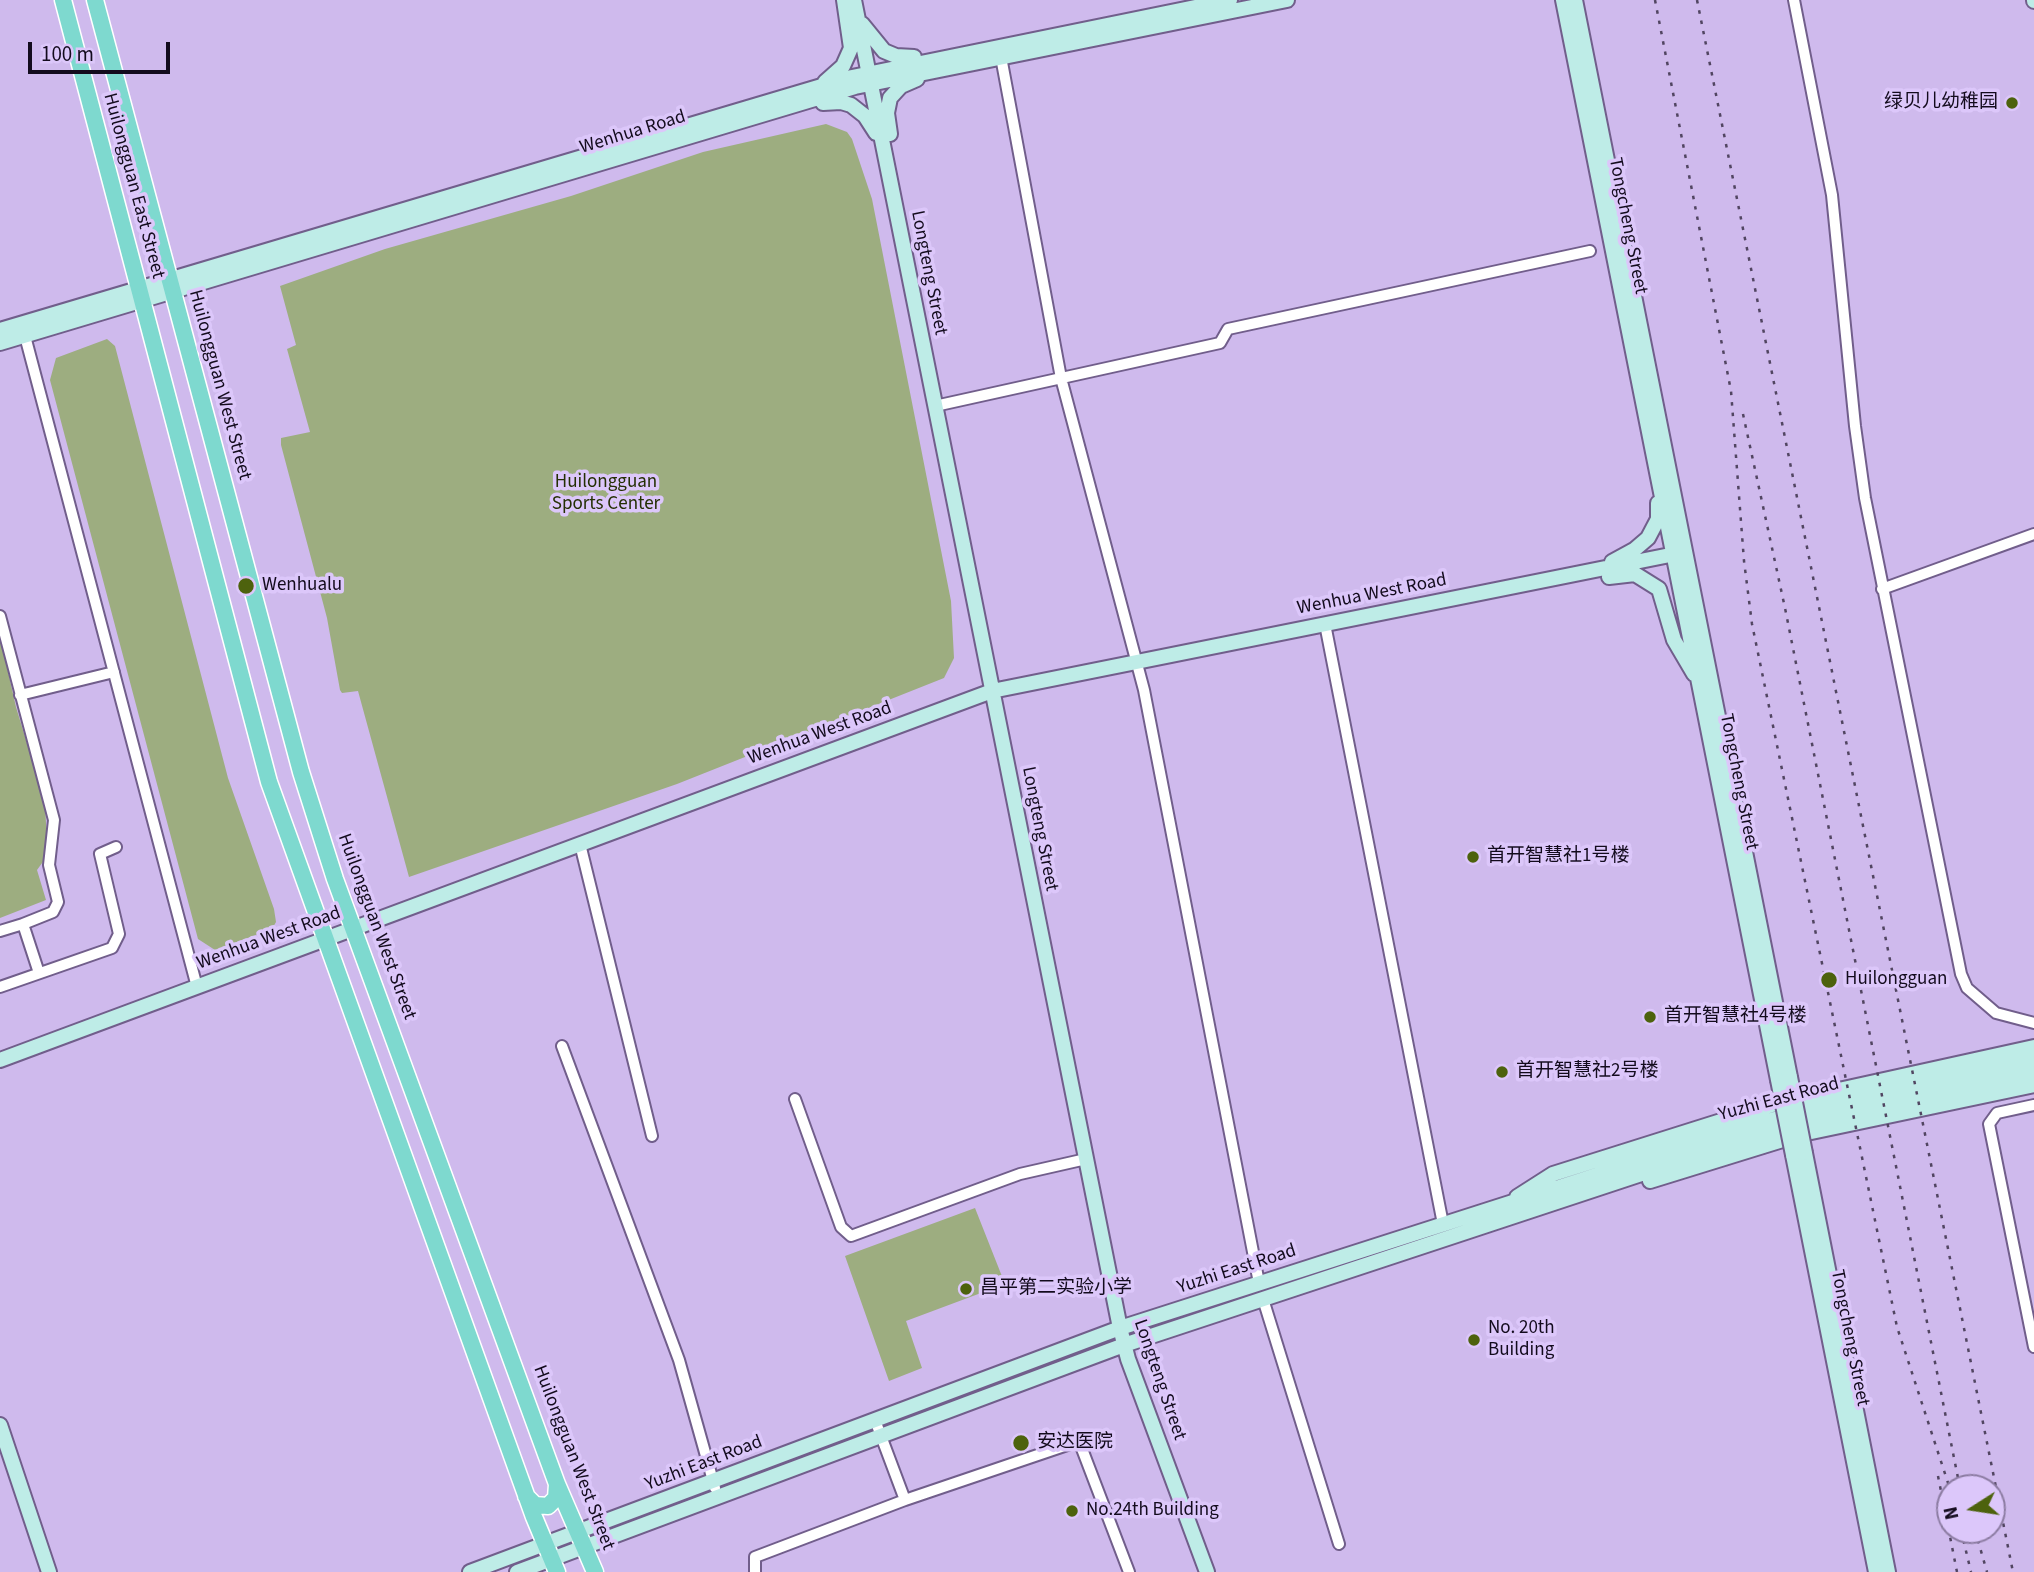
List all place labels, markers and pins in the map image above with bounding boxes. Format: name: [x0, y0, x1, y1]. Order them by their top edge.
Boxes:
place label: 绿贝儿幼稚园: [1884, 92, 1998, 114]
marker: 绿贝儿幼稚园: [2004, 95, 2020, 111]
place label: Wenhualu: [262, 575, 342, 597]
marker: Wenhualu: [236, 576, 256, 596]
place label: 首开智慧社1号楼: [1487, 846, 1629, 868]
marker: 首开智慧社1号楼: [1465, 849, 1481, 865]
place label: Huilongguan: [1845, 969, 1947, 991]
marker: Huilongguan: [1819, 970, 1839, 990]
place label: 首开智慧社4号楼: [1664, 1006, 1806, 1028]
marker: 首开智慧社4号楼: [1642, 1009, 1658, 1025]
place label: 首开智慧社2号楼: [1516, 1061, 1658, 1083]
marker: 首开智慧社2号楼: [1494, 1064, 1510, 1080]
place label: 昌平第二实验小学: [980, 1278, 1132, 1300]
marker: 昌平第二实验小学: [958, 1281, 974, 1297]
place label: No. 20th Building: [1488, 1318, 1555, 1362]
marker: No. 20th Building: [1466, 1332, 1482, 1348]
place label: 安达医院: [1037, 1432, 1113, 1454]
marker: 安达医院: [1011, 1433, 1031, 1453]
place label: No.24th Building: [1086, 1500, 1219, 1522]
marker: No.24th Building: [1064, 1503, 1080, 1519]

